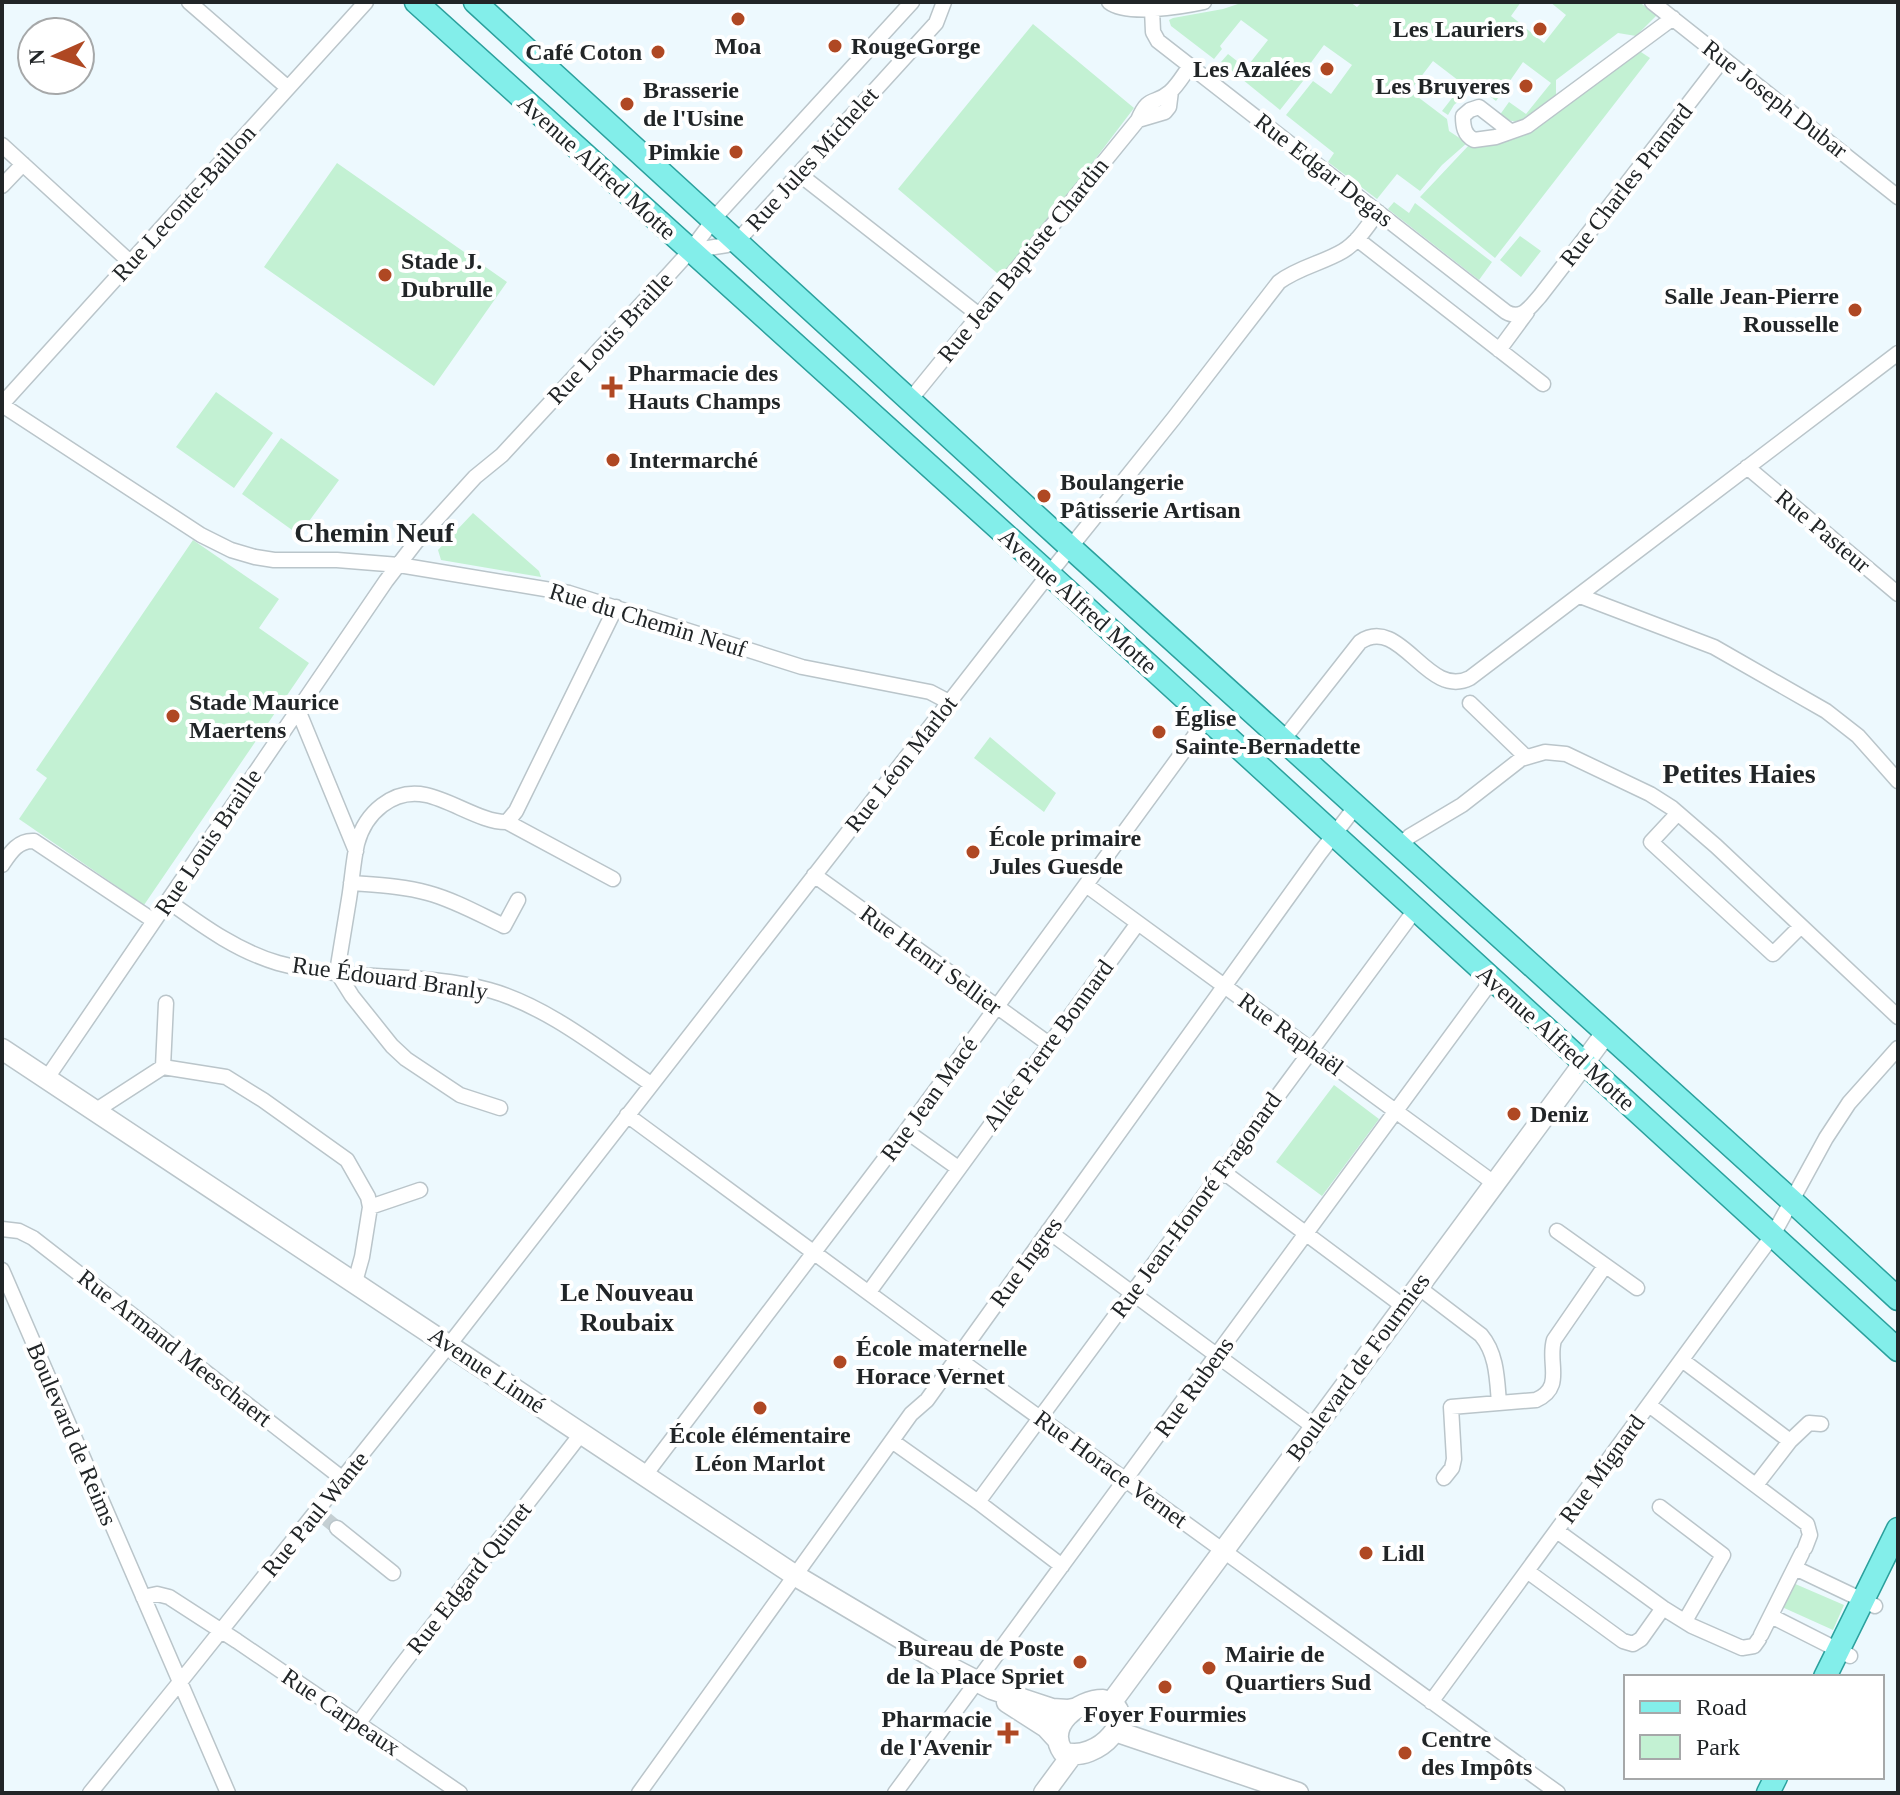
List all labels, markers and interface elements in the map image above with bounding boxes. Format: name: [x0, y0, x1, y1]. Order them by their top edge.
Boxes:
marker: Moa: [729, 10, 747, 28]
north arrow: [16, 16, 96, 96]
place label: Les Lauriers: [1393, 16, 1524, 42]
marker: Les Lauriers: [1531, 20, 1549, 38]
place label: Moa: [715, 33, 761, 59]
place label: RougeGorge: [851, 33, 981, 59]
street label: Rue Joseph Dubar: [1698, 35, 1852, 163]
marker: RougeGorge: [826, 37, 844, 55]
place label: Café Coton: [525, 39, 642, 65]
marker: Café Coton: [649, 43, 667, 61]
text: N: [24, 48, 49, 66]
place label: Les Azalées: [1193, 56, 1311, 82]
marker: Les Azalées: [1318, 60, 1336, 78]
place label: Les Bruyeres: [1375, 73, 1510, 99]
place label: Brasserie de l'Usine: [643, 77, 744, 131]
marker: Les Bruyeres: [1517, 77, 1535, 95]
street label: Rue Jules Michelet: [741, 82, 883, 236]
street label: Avenue Alfred Motte: [513, 89, 681, 245]
marker: Brasserie de l'Usine: [618, 95, 636, 113]
street label: Rue Charles Pranard: [1555, 99, 1697, 271]
street label: Rue Edgar Degas: [1250, 108, 1398, 232]
street label: Rue Leconte-Baillon: [107, 120, 261, 286]
place label: Pimkie: [648, 139, 720, 165]
marker: Pimkie: [727, 143, 745, 161]
street label: Rue Jean Baptiste Chardin: [933, 153, 1113, 367]
place label: Stade J. Dubrulle: [401, 248, 493, 302]
marker: Stade J. Dubrulle: [376, 266, 394, 284]
street label: Rue Louis Braille: [542, 267, 678, 409]
place label: Salle Jean-Pierre Rousselle: [1664, 283, 1839, 337]
marker: Salle Jean-Pierre Rousselle: [1846, 301, 1864, 319]
place label: Pharmacie des Hauts Champs: [628, 360, 781, 414]
marker: Pharmacie des Hauts Champs: [603, 378, 621, 396]
place label: Intermarché: [629, 447, 758, 473]
marker: Intermarché: [604, 451, 622, 469]
place label: Boulangerie Pâtisserie Artisan: [1060, 469, 1241, 523]
street label: Rue Pasteur: [1770, 484, 1876, 578]
marker: Boulangerie Pâtisserie Artisan: [1035, 487, 1053, 505]
district label: Chemin Neuf: [294, 517, 454, 548]
street label: Avenue Alfred Motte: [994, 523, 1162, 679]
street label: Rue du Chemin Neuf: [546, 578, 750, 662]
place label: Stade Maurice Maertens: [189, 689, 339, 743]
street label: Rue Léon Marlot: [840, 691, 962, 837]
place label: Église Sainte-Bernadette: [1175, 705, 1361, 759]
marker: Stade Maurice Maertens: [164, 707, 182, 725]
marker: Église Sainte-Bernadette: [1150, 723, 1168, 741]
district label: Petites Haies: [1662, 758, 1816, 789]
street label: Rue Louis Braille: [150, 764, 266, 920]
place label: École primaire Jules Guesde: [989, 825, 1142, 879]
marker: École primaire Jules Guesde: [964, 843, 982, 861]
street label: Rue Henri Sellier: [855, 900, 1007, 1020]
street label: Rue Édouard Branly: [291, 951, 489, 1005]
street label: Allée Pierre Bonnard: [978, 955, 1118, 1135]
street label: Avenue Alfred Motte: [1472, 960, 1640, 1116]
street label: Rue Raphaël: [1233, 987, 1349, 1081]
street label: Rue Jean Macé: [875, 1032, 983, 1166]
street label: Rue Jean-Honoré Fragonard: [1106, 1087, 1286, 1323]
place label: Deniz: [1530, 1101, 1589, 1127]
marker: Deniz: [1505, 1105, 1523, 1123]
street label: Rue Ingres: [985, 1212, 1067, 1312]
street label: Rue Armand Meeschaert: [73, 1264, 277, 1432]
street label: Boulevard de Fourmies: [1281, 1268, 1435, 1466]
district label: Le Nouveau Roubaix: [560, 1278, 694, 1337]
street label: Avenue Linné: [424, 1322, 550, 1418]
street label: Rue Rubens: [1149, 1332, 1239, 1442]
place label: École maternelle Horace Vernet: [856, 1335, 1028, 1389]
street label: Boulevard de Reims: [22, 1339, 122, 1529]
marker: École maternelle Horace Vernet: [831, 1353, 849, 1371]
marker: École élémentaire Léon Marlot: [751, 1399, 769, 1417]
street label: Rue Horace Vernet: [1030, 1405, 1193, 1533]
street label: Rue Mignard: [1554, 1410, 1650, 1528]
place label: École élémentaire Léon Marlot: [669, 1422, 851, 1476]
street label: Rue Paul Wante: [257, 1446, 373, 1582]
street label: Rue Edgard Quinet: [402, 1497, 536, 1659]
place label: Lidl: [1382, 1540, 1425, 1566]
marker: Lidl: [1357, 1544, 1375, 1562]
place label: Bureau de Poste de la Place Spriet: [886, 1635, 1064, 1689]
place label: Mairie de Quartiers Sud: [1225, 1641, 1372, 1695]
marker: Bureau de Poste de la Place Spriet: [1071, 1653, 1089, 1671]
marker: Mairie de Quartiers Sud: [1200, 1659, 1218, 1677]
street label: Rue Carpeaux: [277, 1663, 405, 1761]
legend: [1624, 1675, 1884, 1779]
marker: Foyer Fourmies: [1156, 1678, 1174, 1696]
text: Road: [1696, 1694, 1747, 1720]
place label: Foyer Fourmies: [1084, 1701, 1246, 1727]
place label: Pharmacie de l'Avenir: [880, 1706, 992, 1760]
marker: Pharmacie de l'Avenir: [999, 1724, 1017, 1742]
place label: Centre des Impôts: [1421, 1726, 1532, 1780]
text: Park: [1696, 1734, 1740, 1760]
marker: Centre des Impôts: [1396, 1744, 1414, 1762]

